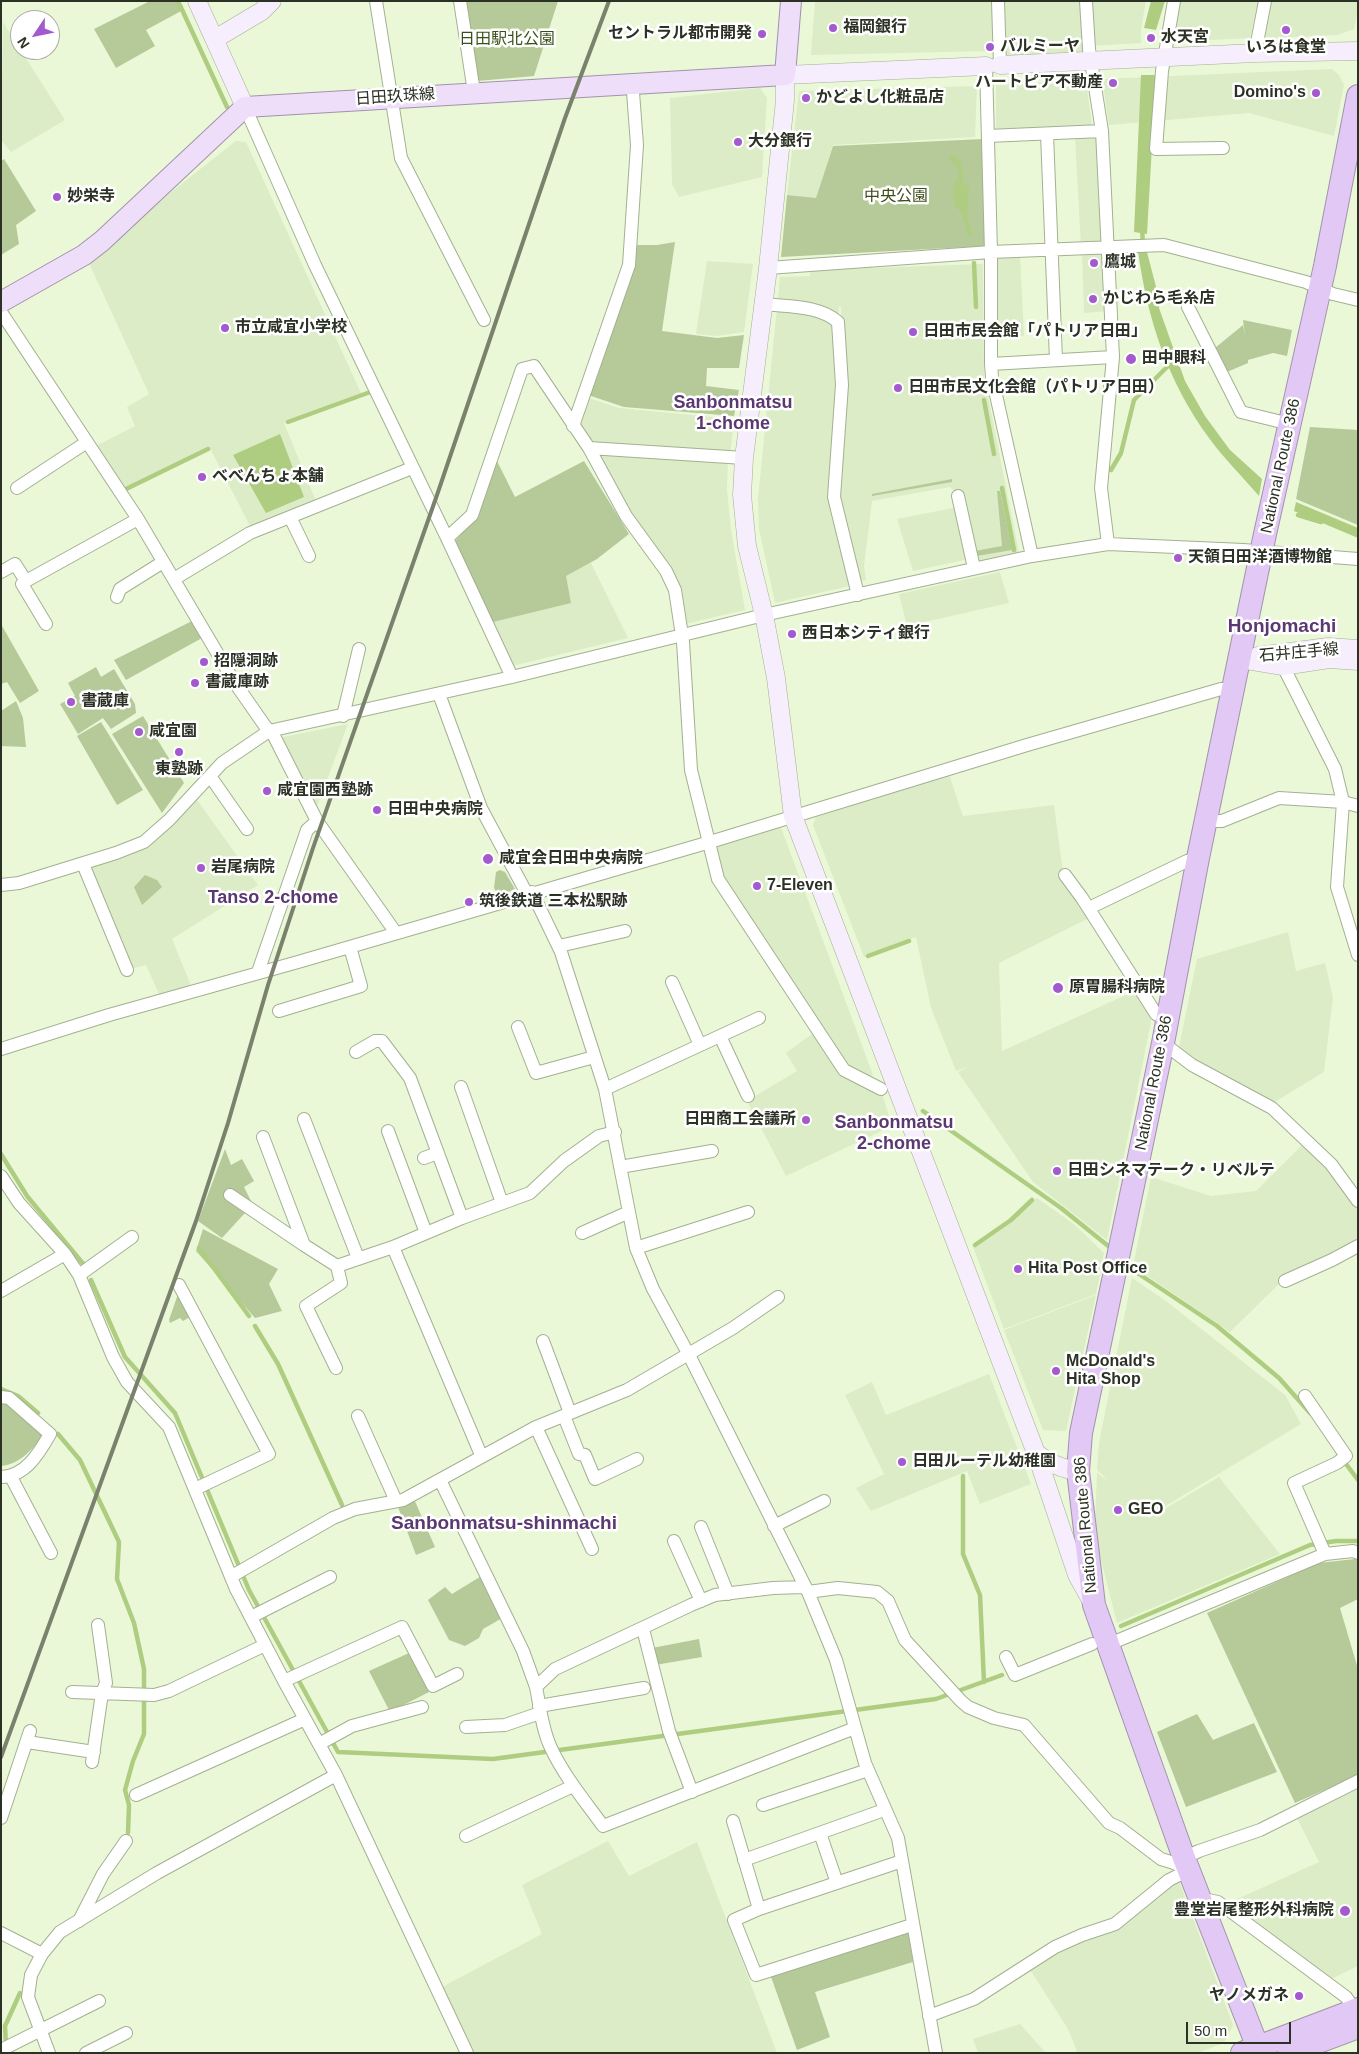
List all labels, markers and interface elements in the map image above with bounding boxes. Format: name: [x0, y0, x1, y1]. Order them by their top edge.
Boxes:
north arrow: [10, 10, 60, 60]
place label: 福岡銀行: [843, 18, 907, 38]
marker: 福岡銀行: [827, 22, 839, 34]
place label: セントラル都市開発: [608, 24, 752, 44]
marker: いろは食堂: [1280, 24, 1292, 36]
marker: セントラル都市開発: [756, 28, 768, 40]
place label: 水天宮: [1161, 28, 1209, 48]
park label: 日田駅北公園: [459, 30, 555, 50]
marker: 水天宮: [1145, 32, 1157, 44]
text: N: [14, 34, 33, 51]
place label: バルミーヤ: [1000, 37, 1080, 57]
place label: いろは食堂: [1246, 38, 1326, 58]
marker: バルミーヤ: [984, 41, 996, 53]
place label: ハートピア不動産: [975, 73, 1103, 93]
marker: ハートピア不動産: [1107, 77, 1119, 89]
place label: Domino's: [1234, 83, 1306, 103]
street label: 日田玖珠線: [354, 85, 436, 109]
marker: Domino's: [1310, 87, 1322, 99]
place label: かどよし化粧品店: [816, 88, 944, 108]
marker: かどよし化粧品店: [800, 92, 812, 104]
place label: 大分銀行: [748, 132, 812, 152]
marker: 大分銀行: [732, 136, 744, 148]
place label: 妙栄寺: [67, 187, 115, 207]
park label: 中央公園: [864, 187, 928, 207]
marker: 妙栄寺: [51, 191, 63, 203]
place label: 鷹城: [1104, 253, 1136, 273]
marker: 鷹城: [1088, 257, 1100, 269]
place label: かじわら毛糸店: [1103, 289, 1215, 309]
marker: かじわら毛糸店: [1087, 293, 1099, 305]
place label: 市立咸宜小学校: [235, 318, 347, 338]
marker: 市立咸宜小学校: [219, 322, 231, 334]
place label: 日田市民会館「パトリア日田」: [923, 322, 1147, 342]
marker: 日田市民会館「パトリア日田」: [907, 326, 919, 338]
place label: 田中眼科: [1142, 349, 1206, 369]
marker: 田中眼科: [1124, 352, 1138, 366]
place label: 日田市民文化会館（パトリア日田）: [908, 378, 1164, 398]
marker: 日田市民文化会館（パトリア日田）: [892, 382, 904, 394]
district label: Sanbonmatsu 1-chome: [673, 392, 793, 434]
street label: National Route 386: [1257, 397, 1305, 535]
place label: べべんちょ本舗: [212, 467, 324, 487]
marker: べべんちょ本舗: [196, 471, 208, 483]
place label: 天領日田洋酒博物館: [1188, 548, 1332, 568]
marker: 天領日田洋酒博物館: [1172, 552, 1184, 564]
district label: Honjomachi: [1228, 616, 1336, 638]
place label: 西日本シティ銀行: [802, 624, 930, 644]
marker: 西日本シティ銀行: [786, 628, 798, 640]
street label: 石井庄手線: [1258, 640, 1340, 666]
place label: 招隠洞跡: [214, 652, 278, 672]
marker: 招隠洞跡: [198, 656, 210, 668]
place label: 書蔵庫跡: [205, 673, 269, 693]
marker: 書蔵庫跡: [189, 677, 201, 689]
place label: 書蔵庫: [81, 692, 129, 712]
marker: 書蔵庫: [65, 696, 77, 708]
place label: 咸宜園: [149, 722, 197, 742]
marker: 咸宜園: [133, 726, 145, 738]
marker: 東塾跡: [173, 746, 185, 758]
place label: 東塾跡: [155, 760, 203, 780]
place label: 咸宜園西塾跡: [277, 781, 373, 801]
marker: 咸宜園西塾跡: [261, 785, 273, 797]
place label: 日田中央病院: [387, 800, 483, 820]
marker: 日田中央病院: [371, 804, 383, 816]
place label: 咸宜会日田中央病院: [499, 849, 643, 869]
marker: 咸宜会日田中央病院: [481, 852, 495, 866]
place label: 岩尾病院: [211, 858, 275, 878]
marker: 岩尾病院: [195, 862, 207, 874]
place label: 7-Eleven: [767, 876, 833, 896]
marker: 7-Eleven: [751, 880, 763, 892]
district label: Tanso 2-chome: [208, 887, 338, 909]
place label: 筑後鉄道 三本松駅跡: [479, 892, 627, 912]
marker: 筑後鉄道 三本松駅跡: [463, 896, 475, 908]
place label: 原胃腸科病院: [1069, 978, 1165, 998]
marker: 原胃腸科病院: [1051, 981, 1065, 995]
street label: National Route 386: [1132, 1014, 1176, 1152]
place label: 日田商工会議所: [684, 1110, 796, 1130]
district label: Sanbonmatsu 2-chome: [834, 1112, 954, 1154]
marker: 日田商工会議所: [800, 1114, 812, 1126]
place label: 日田シネマテーク・リベルテ: [1067, 1161, 1275, 1181]
marker: 日田シネマテーク・リベルテ: [1051, 1165, 1063, 1177]
place label: Hita Post Office: [1028, 1259, 1147, 1279]
marker: Hita Post Office: [1012, 1263, 1024, 1275]
place label: McDonald's Hita Shop: [1066, 1352, 1155, 1390]
marker: McDonald's Hita Shop: [1050, 1365, 1062, 1377]
place label: 日田ルーテル幼稚園: [912, 1452, 1056, 1472]
marker: 日田ルーテル幼稚園: [896, 1456, 908, 1468]
street label: National Route 386: [1070, 1456, 1102, 1594]
place label: GEO: [1128, 1500, 1164, 1520]
marker: GEO: [1112, 1504, 1124, 1516]
district label: Sanbonmatsu-shinmachi: [391, 1513, 617, 1535]
place label: 豊堂岩尾整形外科病院: [1174, 1901, 1334, 1921]
marker: 豊堂岩尾整形外科病院: [1338, 1904, 1352, 1918]
place label: ヤノメガネ: [1209, 1986, 1289, 2006]
marker: ヤノメガネ: [1293, 1990, 1305, 2002]
scale bar: [1189, 2012, 1294, 2044]
text: 50 m: [1194, 2022, 1227, 2039]

